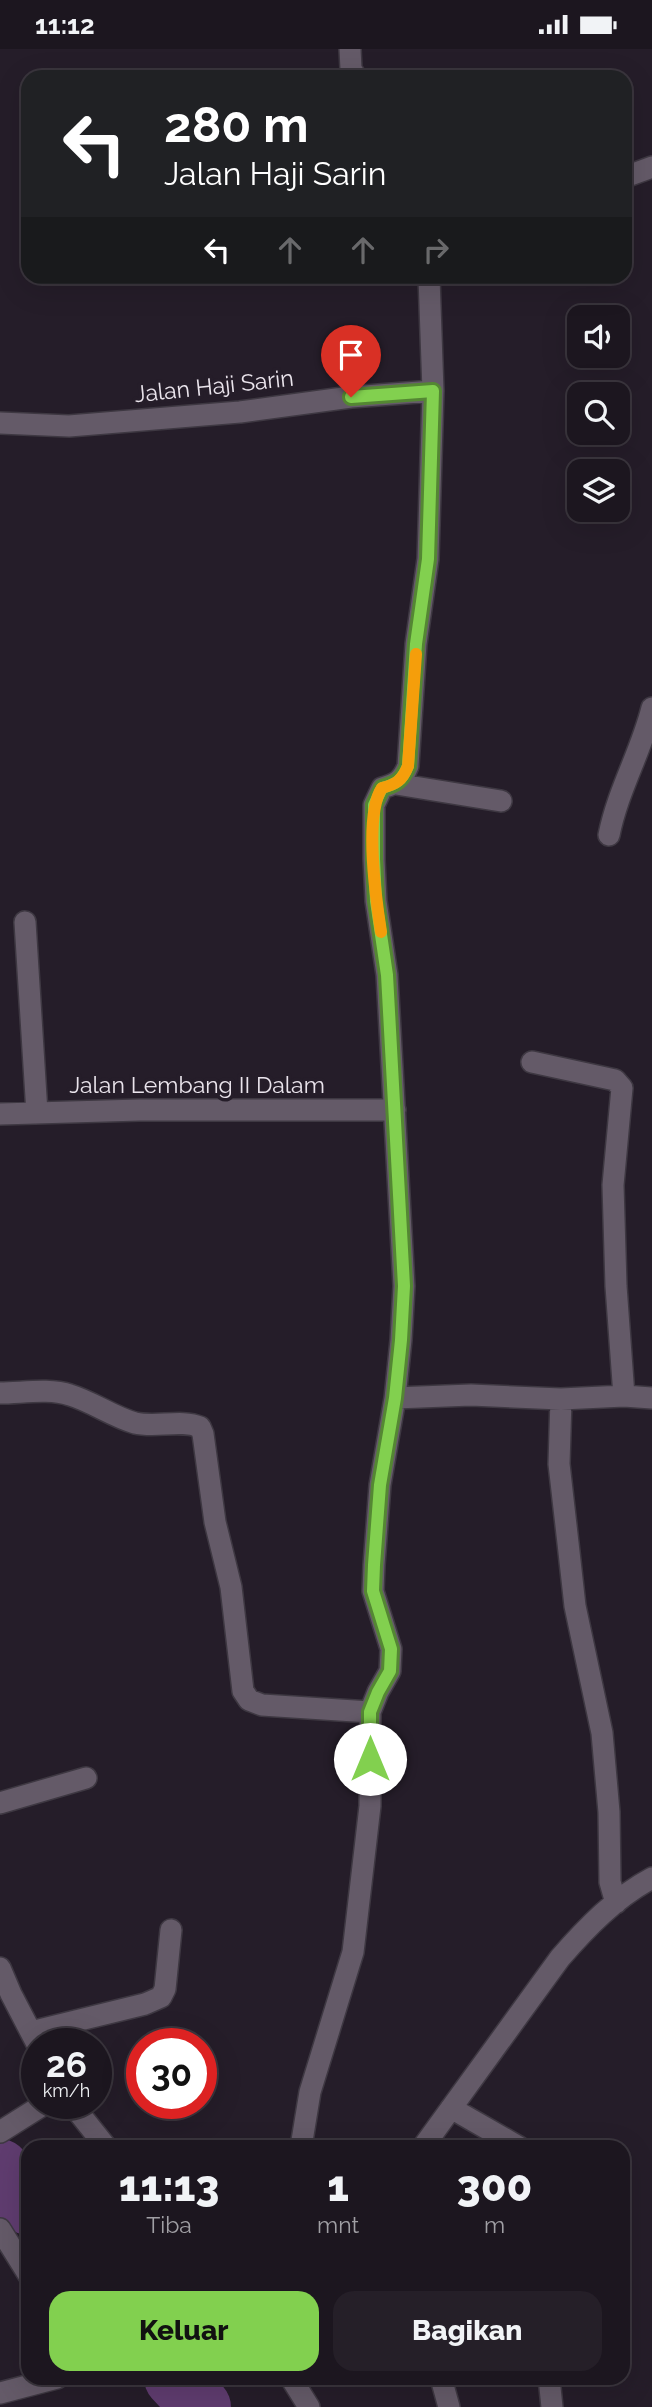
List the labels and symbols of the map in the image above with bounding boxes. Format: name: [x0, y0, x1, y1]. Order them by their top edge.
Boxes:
pin: [321, 325, 381, 397]
street label: Jalan Haji Sarin: [133, 364, 295, 407]
street label: Jalan Lembang II Dalam: [69, 1071, 325, 1098]
position arrow: [333, 1722, 407, 1796]
speed limit sign: 30: [126, 2028, 217, 2119]

